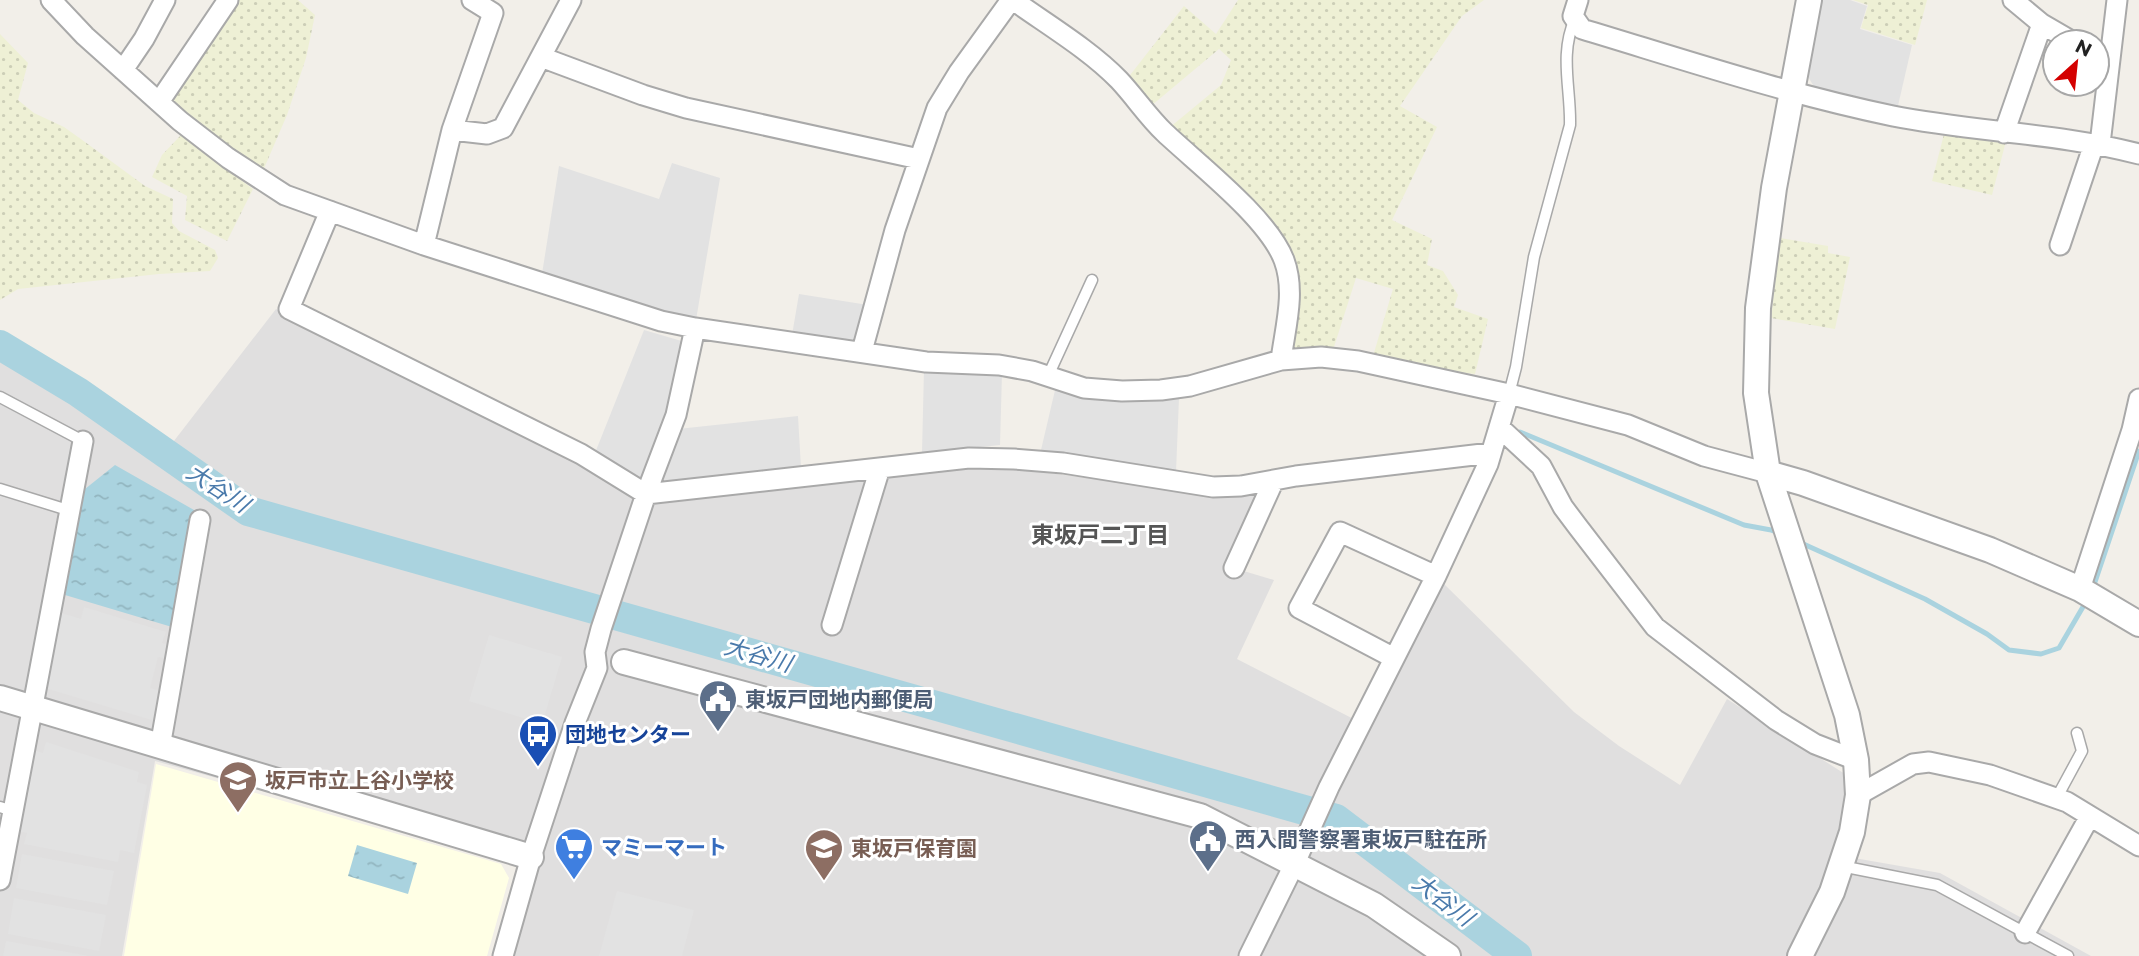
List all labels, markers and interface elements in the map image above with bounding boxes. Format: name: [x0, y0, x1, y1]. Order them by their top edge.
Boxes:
north arrow: [2041, 28, 2111, 98]
text: N: [2071, 35, 2096, 62]
water label: 大谷川: [181, 457, 257, 520]
district label: 東坂戸二丁目: [1031, 521, 1169, 549]
water label: 大谷川: [721, 632, 798, 679]
public building icon: 東坂戸団地内郵便局: [697, 678, 739, 733]
place label: 東坂戸団地内郵便局: [745, 687, 934, 712]
bus stop icon: 団地センター: [517, 713, 559, 768]
place label: 団地センター: [565, 722, 691, 747]
school or university icon: 坂戸市立上谷小学校: [217, 759, 259, 814]
place label: 坂戸市立上谷小学校: [265, 768, 454, 793]
public building icon: 西入間警察署東坂戸駐在所: [1187, 818, 1229, 873]
supermarket icon: マミーマート: [553, 826, 595, 881]
school or university icon: 東坂戸保育園: [803, 827, 845, 882]
place label: 西入間警察署東坂戸駐在所: [1235, 827, 1487, 852]
place label: マミーマート: [601, 835, 727, 860]
place label: 東坂戸保育園: [851, 836, 977, 861]
water label: 大谷川: [1407, 868, 1481, 934]

